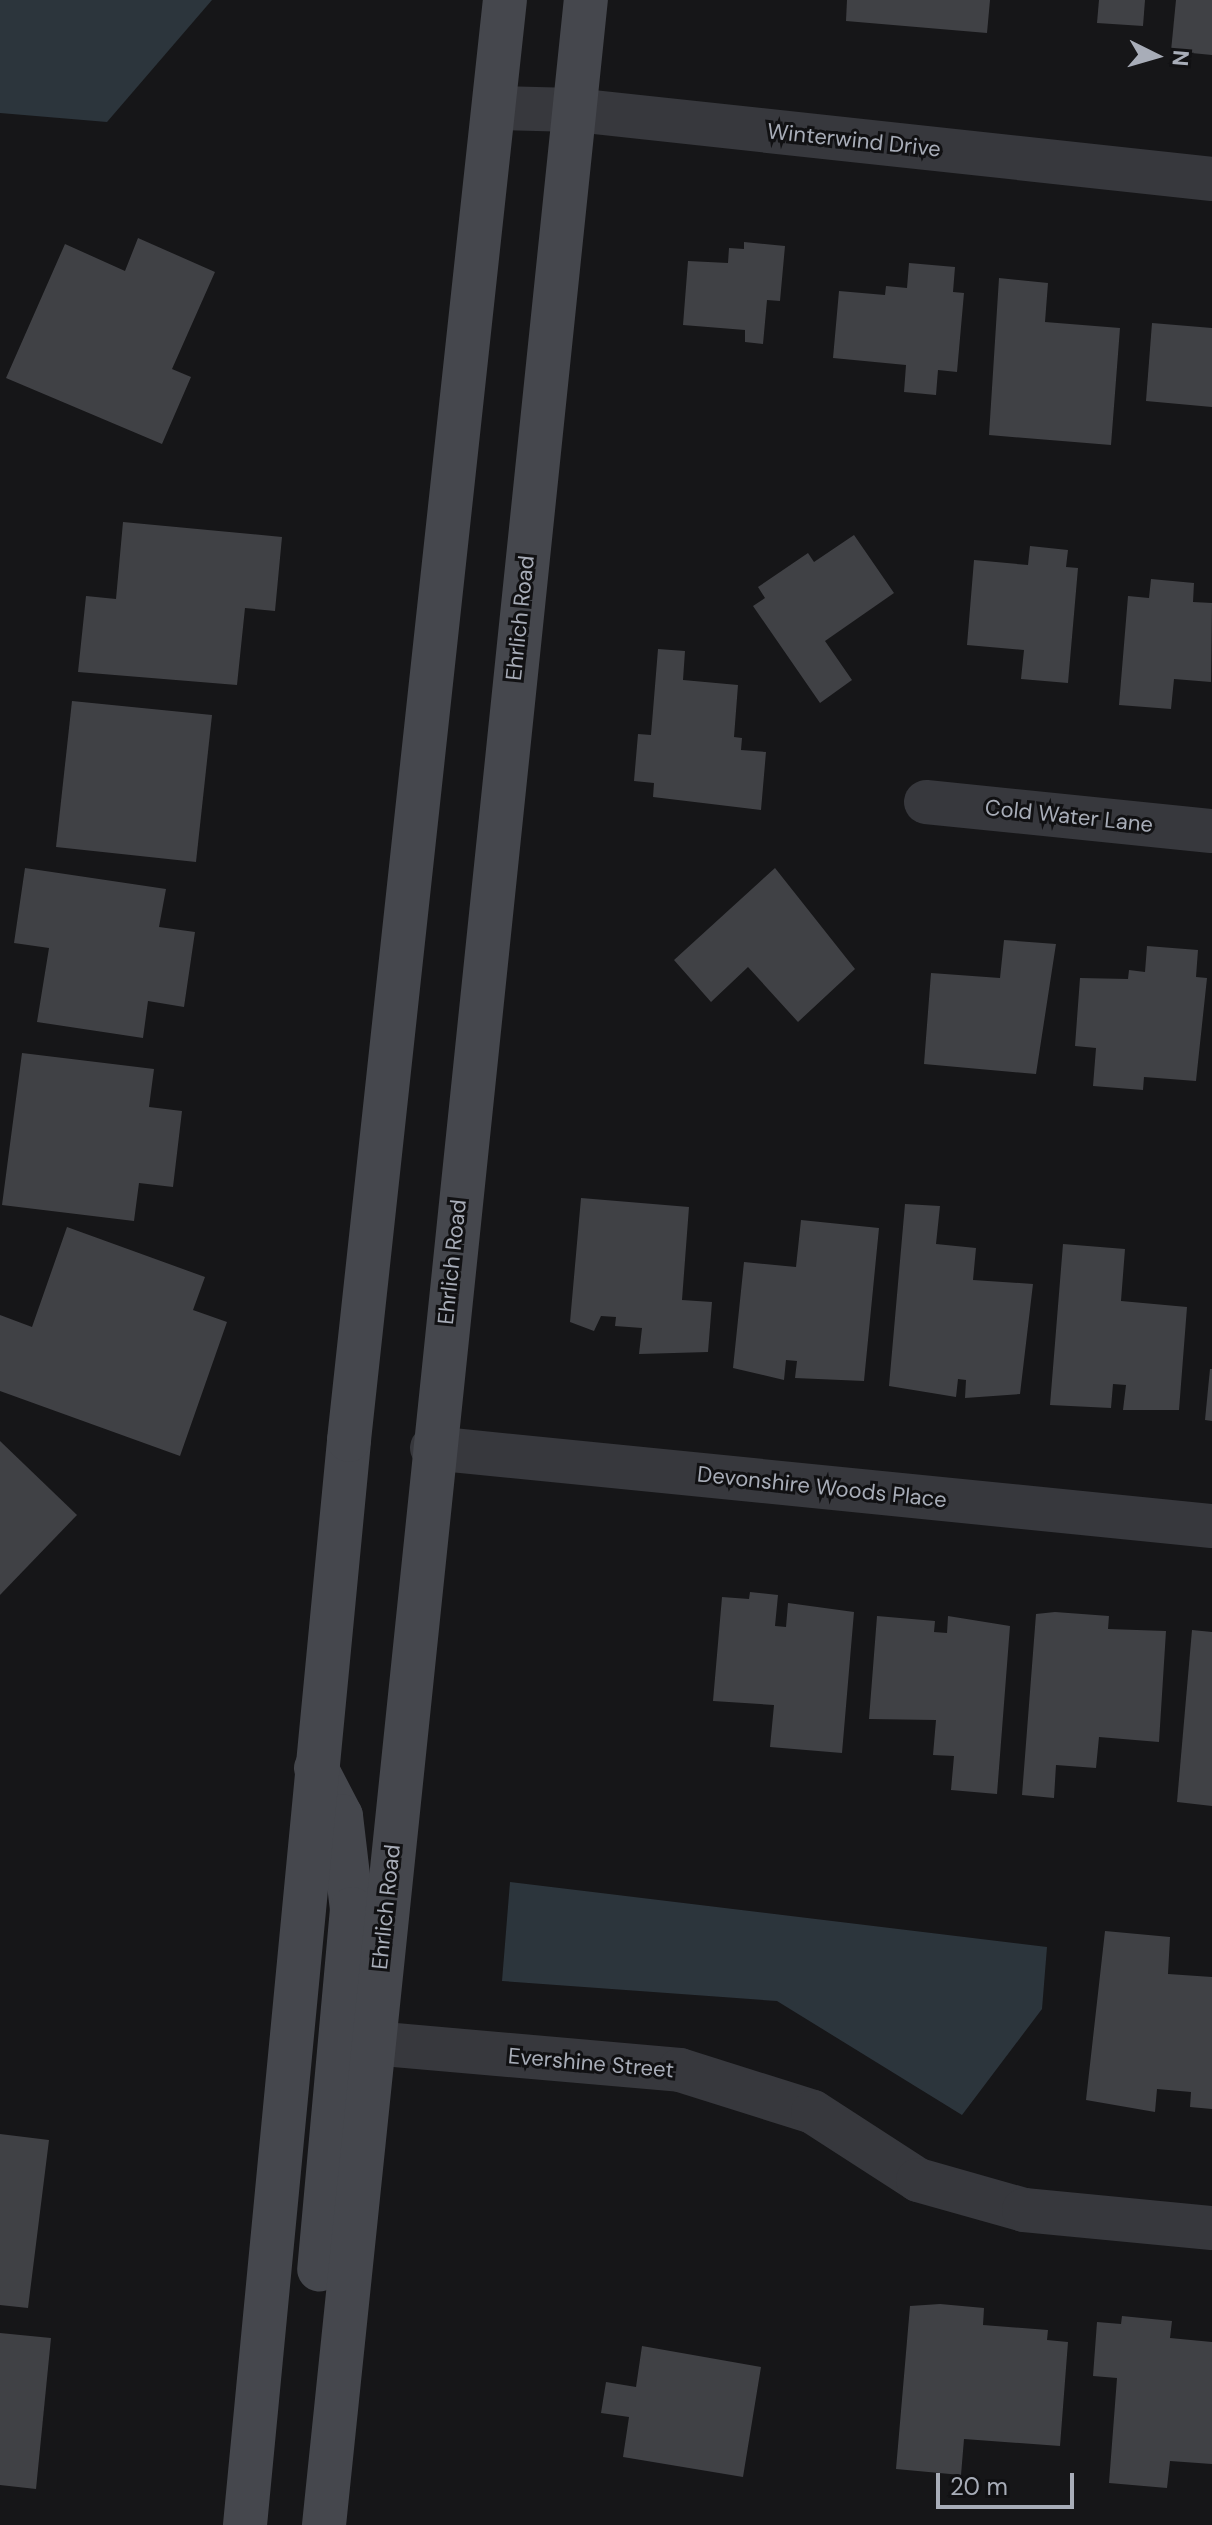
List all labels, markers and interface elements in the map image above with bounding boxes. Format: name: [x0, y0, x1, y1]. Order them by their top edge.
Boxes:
north arrow: [1116, 16, 1196, 96]
text: N: [1165, 49, 1196, 67]
street label: Winterwind Drive: [766, 118, 942, 162]
street label: Ehrlich Road: [500, 554, 540, 682]
street label: Cold Water Lane: [984, 794, 1154, 838]
street label: Ehrlich Road: [432, 1198, 472, 1326]
street label: Devonshire Woods Place: [696, 1461, 948, 1513]
street label: Ehrlich Road: [366, 1843, 406, 1971]
street label: Evershine Street: [507, 2043, 675, 2083]
scale bar: [940, 2457, 1078, 2507]
text: 20 m: [950, 2471, 1008, 2502]

